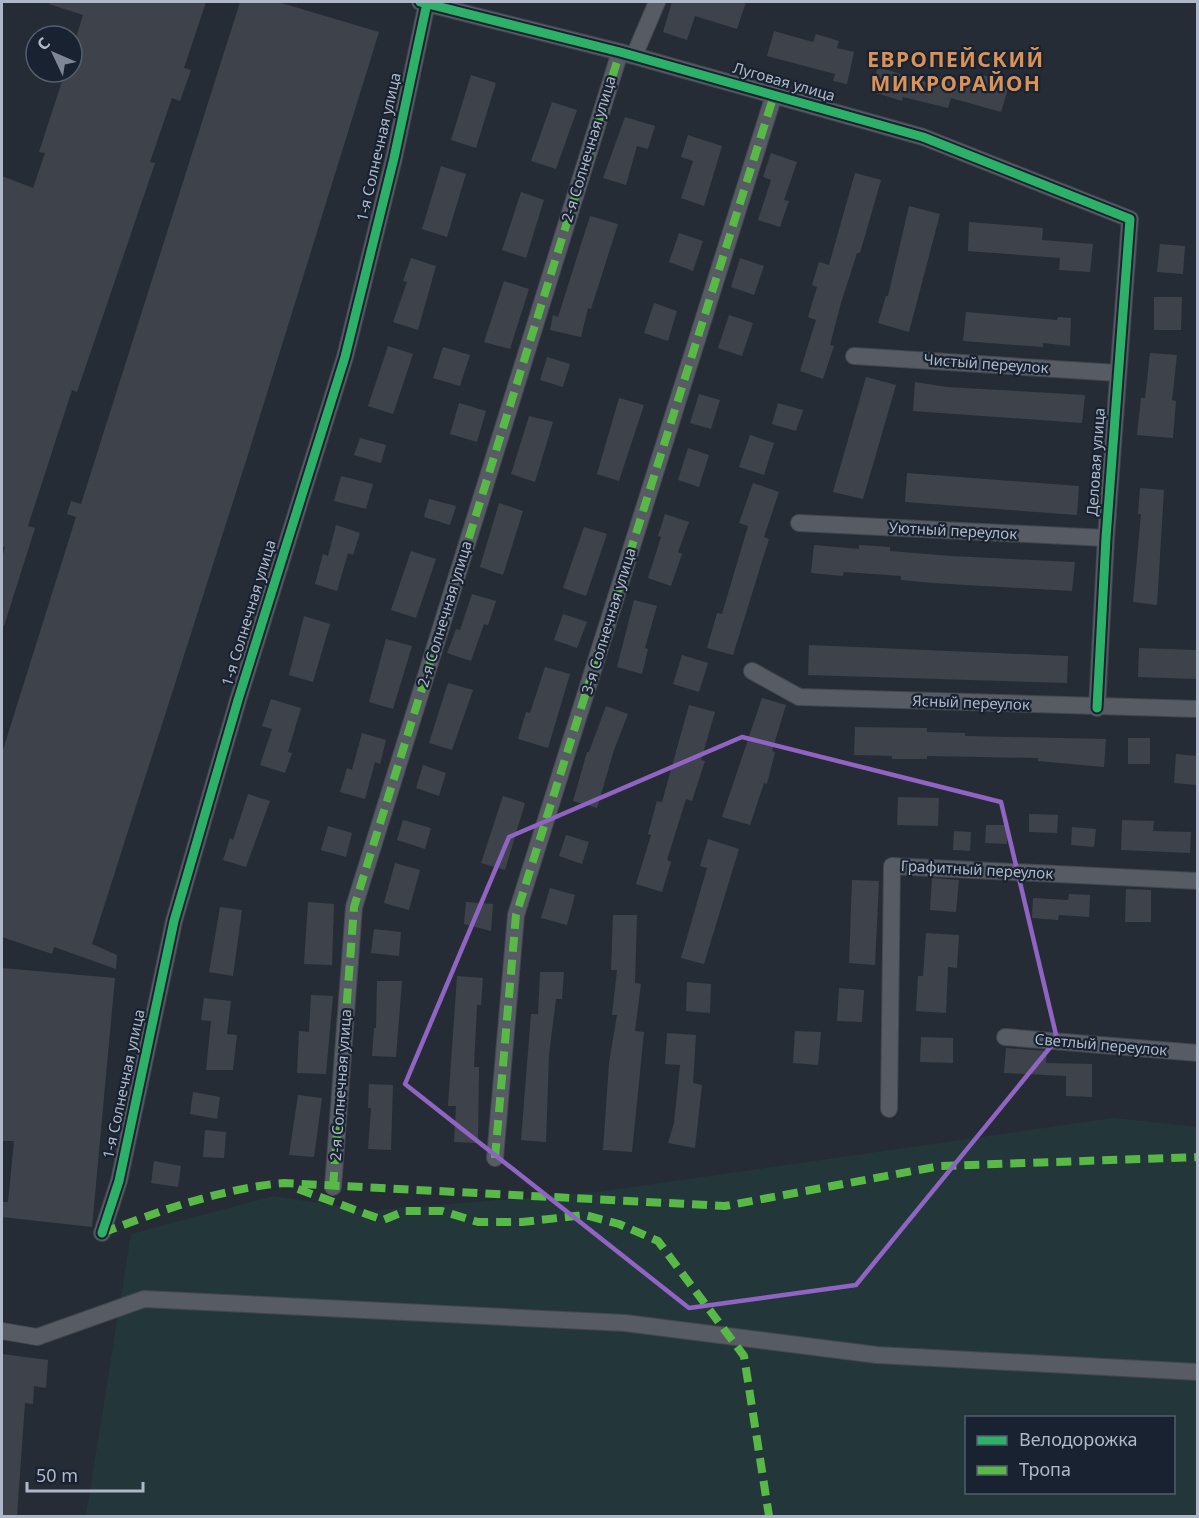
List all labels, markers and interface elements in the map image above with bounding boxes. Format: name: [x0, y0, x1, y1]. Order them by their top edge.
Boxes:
north arrow: [24, 24, 84, 84]
text: С: [32, 32, 55, 55]
district label: ЕВРОПЕЙСКИЙ МИКРОРАЙОН: [867, 45, 1045, 97]
street label: Луговая улица: [731, 57, 838, 105]
street label: 1-я Солнечная улица: [351, 70, 405, 223]
street label: 2-я Солнечная улица: [556, 73, 620, 224]
street label: Чистый переулок: [923, 349, 1049, 377]
street label: Деловая улица: [1081, 407, 1109, 517]
street label: Уютный переулок: [888, 517, 1018, 543]
street label: 1-я Солнечная улица: [216, 537, 280, 688]
street label: 2-я Солнечная улица: [412, 538, 476, 689]
street label: 3-я Солнечная улица: [576, 545, 640, 696]
street label: Ясный переулок: [912, 690, 1030, 714]
street label: Графитный переулок: [900, 855, 1054, 883]
street label: 1-я Солнечная улица: [97, 1007, 149, 1160]
street label: 2-я Солнечная улица: [325, 1008, 355, 1161]
street label: Светлый переулок: [1034, 1028, 1168, 1060]
legend: [965, 1416, 1175, 1494]
text: Велодорожка: [1019, 1427, 1137, 1451]
scale bar: [27, 1455, 142, 1493]
text: Тропа: [1019, 1457, 1071, 1481]
text: 50 m: [36, 1463, 78, 1487]

